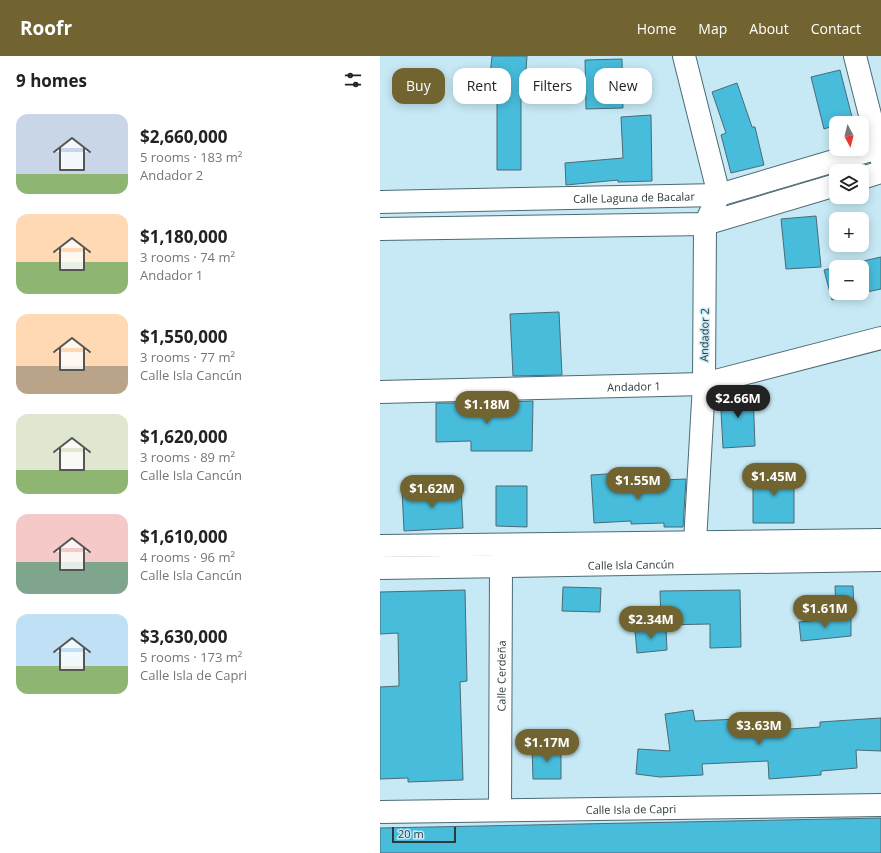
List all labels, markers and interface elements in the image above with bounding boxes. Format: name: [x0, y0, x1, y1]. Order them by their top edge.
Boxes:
text: Roofr: [20, 15, 72, 41]
text: Home: [637, 19, 676, 38]
text: Map: [698, 19, 727, 38]
text: About: [749, 19, 789, 38]
text: Contact: [811, 19, 861, 38]
chip: Buy: [392, 68, 445, 104]
chip: Rent: [453, 68, 511, 104]
chip: Filters: [519, 68, 586, 104]
chip: New: [594, 68, 652, 104]
text: 9 homes: [16, 69, 87, 92]
icon: filters: [342, 69, 364, 91]
north arrow: [829, 116, 869, 156]
map controls: [829, 116, 869, 300]
text: $2,660,000: [140, 125, 227, 148]
icon: home: [48, 130, 96, 178]
text: 5 rooms · 183 m²: [140, 148, 242, 166]
button: layers: [829, 164, 869, 204]
text: Andador 2: [140, 166, 203, 184]
street label: Calle Laguna de Bacalar: [573, 188, 696, 206]
button: +: [829, 212, 869, 252]
text: $1,180,000: [140, 225, 227, 248]
icon: home: [48, 230, 96, 278]
text: 3 rooms · 74 m²: [140, 248, 235, 266]
button: −: [829, 260, 869, 300]
text: Andador 1: [140, 266, 203, 284]
street label: Andador 2: [696, 308, 712, 362]
text: $1,550,000: [140, 325, 227, 348]
icon: home: [48, 330, 96, 378]
text: 3 rooms · 77 m²: [140, 348, 235, 366]
text: Calle Isla Cancún: [140, 366, 242, 384]
street label: Andador 1: [607, 378, 661, 394]
pin: $2.66M: [705, 385, 771, 419]
text: $2.66M: [715, 389, 761, 407]
pin: $1.18M: [454, 391, 520, 425]
text: $1.18M: [464, 395, 510, 413]
text: $1,620,000: [140, 425, 227, 448]
icon: home: [48, 430, 96, 478]
text: 3 rooms · 89 m²: [140, 448, 235, 466]
pin: $1.45M: [741, 463, 807, 497]
text: Calle Isla Cancún: [140, 466, 242, 484]
pin: $1.55M: [605, 467, 671, 501]
text: $1.45M: [751, 467, 797, 485]
text: $1.55M: [615, 471, 661, 489]
pin: $1.62M: [399, 475, 465, 509]
text: $1.62M: [409, 479, 455, 497]
text: $1,610,000: [140, 525, 227, 548]
icon: home: [48, 530, 96, 578]
text: 4 rooms · 96 m²: [140, 548, 235, 566]
street label: Calle Isla Cancún: [588, 556, 674, 572]
text: Calle Isla Cancún: [140, 566, 242, 584]
pin: $1.61M: [792, 595, 858, 629]
text: $1.61M: [802, 599, 848, 617]
pin: $2.34M: [618, 606, 684, 640]
text: $2.34M: [628, 610, 674, 628]
text: $3,630,000: [140, 625, 227, 648]
icon: home: [48, 630, 96, 678]
street label: Calle Cerdeña: [493, 640, 508, 712]
text: 5 rooms · 173 m²: [140, 648, 242, 666]
text: Calle Isla de Capri: [140, 666, 247, 684]
pin: $3.63M: [726, 712, 792, 746]
text: $3.63M: [736, 716, 782, 734]
pin: $1.17M: [514, 729, 580, 763]
text: $1.17M: [524, 733, 570, 751]
street label: Calle Isla de Capri: [586, 800, 676, 817]
scale bar: [392, 825, 456, 844]
text: 20 m: [398, 826, 424, 841]

